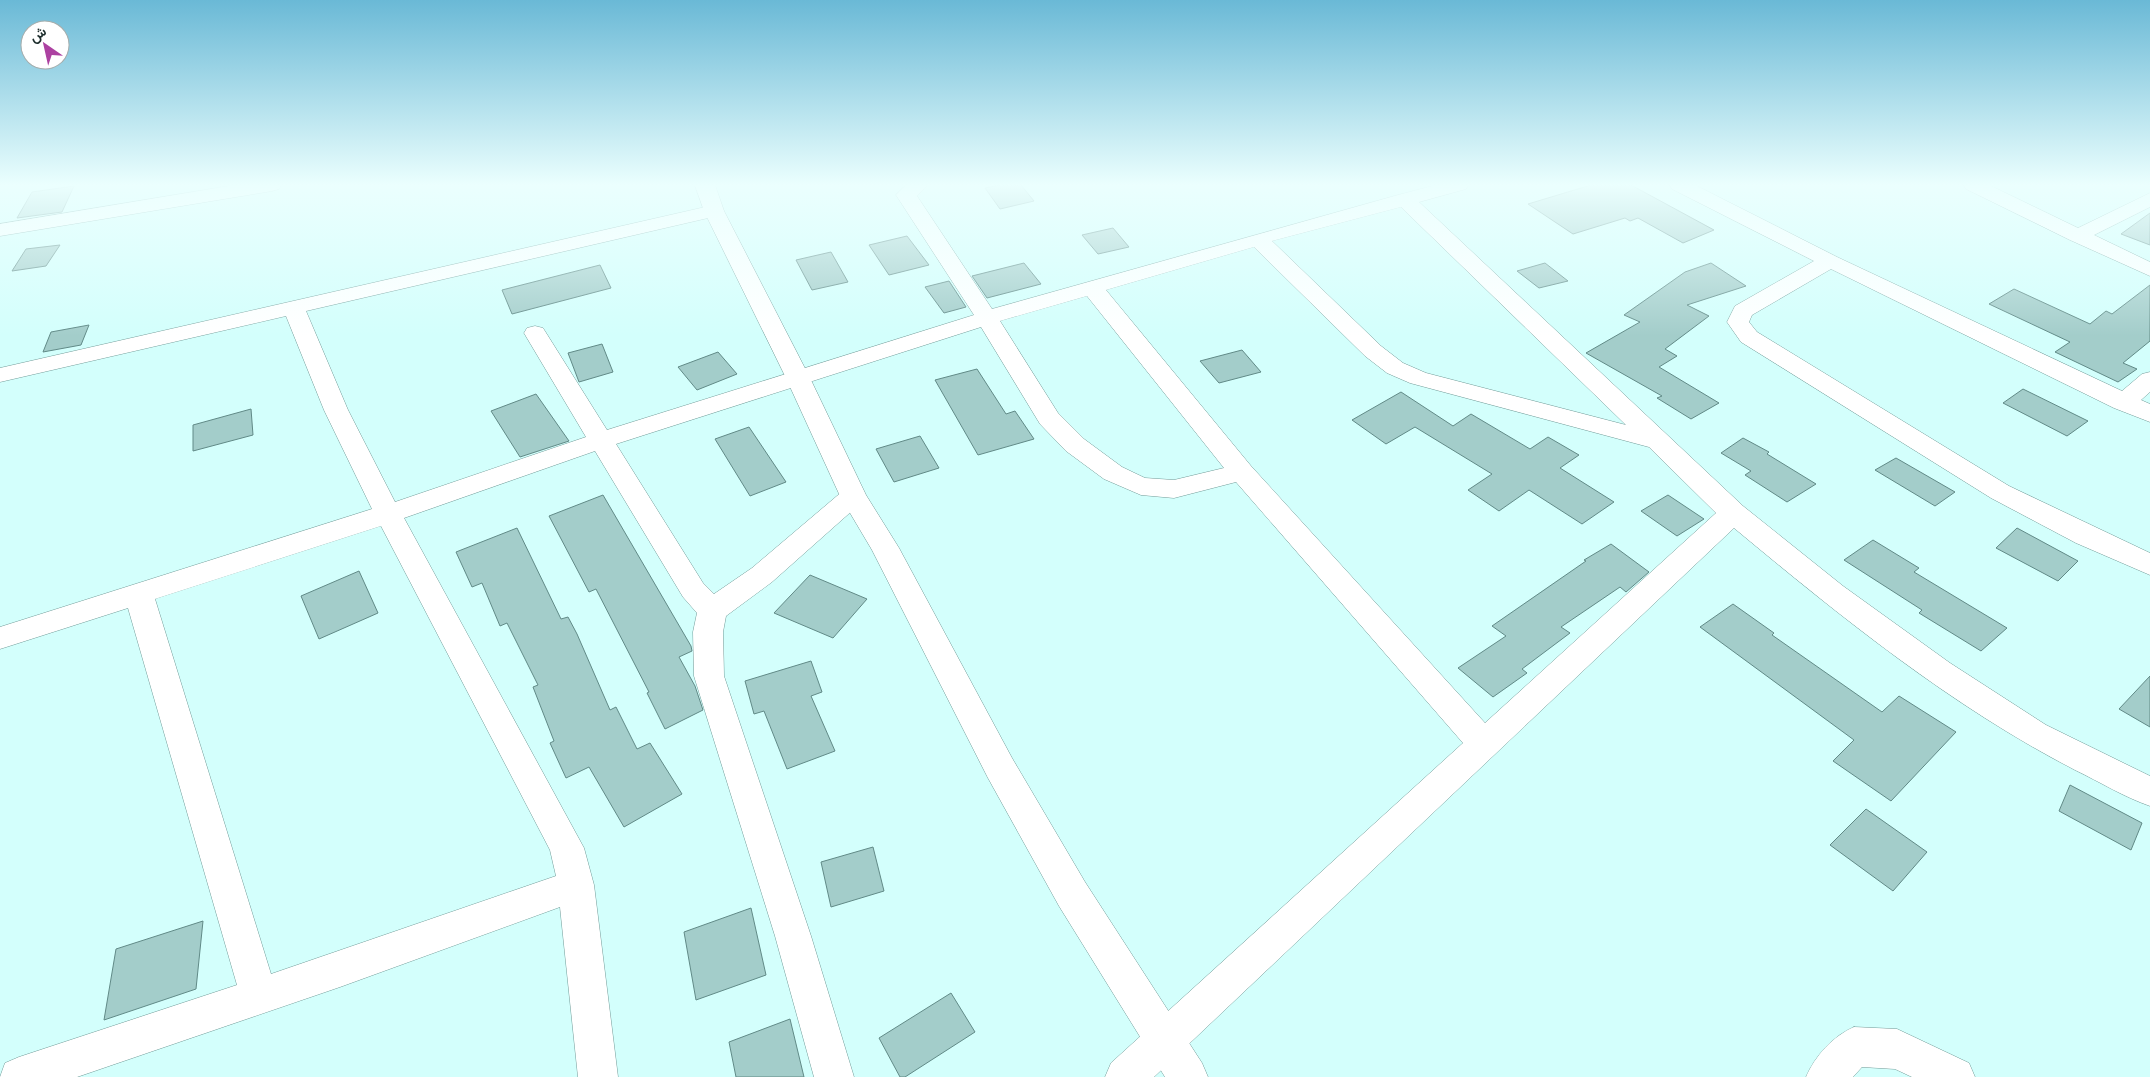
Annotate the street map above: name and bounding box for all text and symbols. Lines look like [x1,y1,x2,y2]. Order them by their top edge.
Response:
north arrow [20,20,70,70]
text: ش [26,23,50,46]

